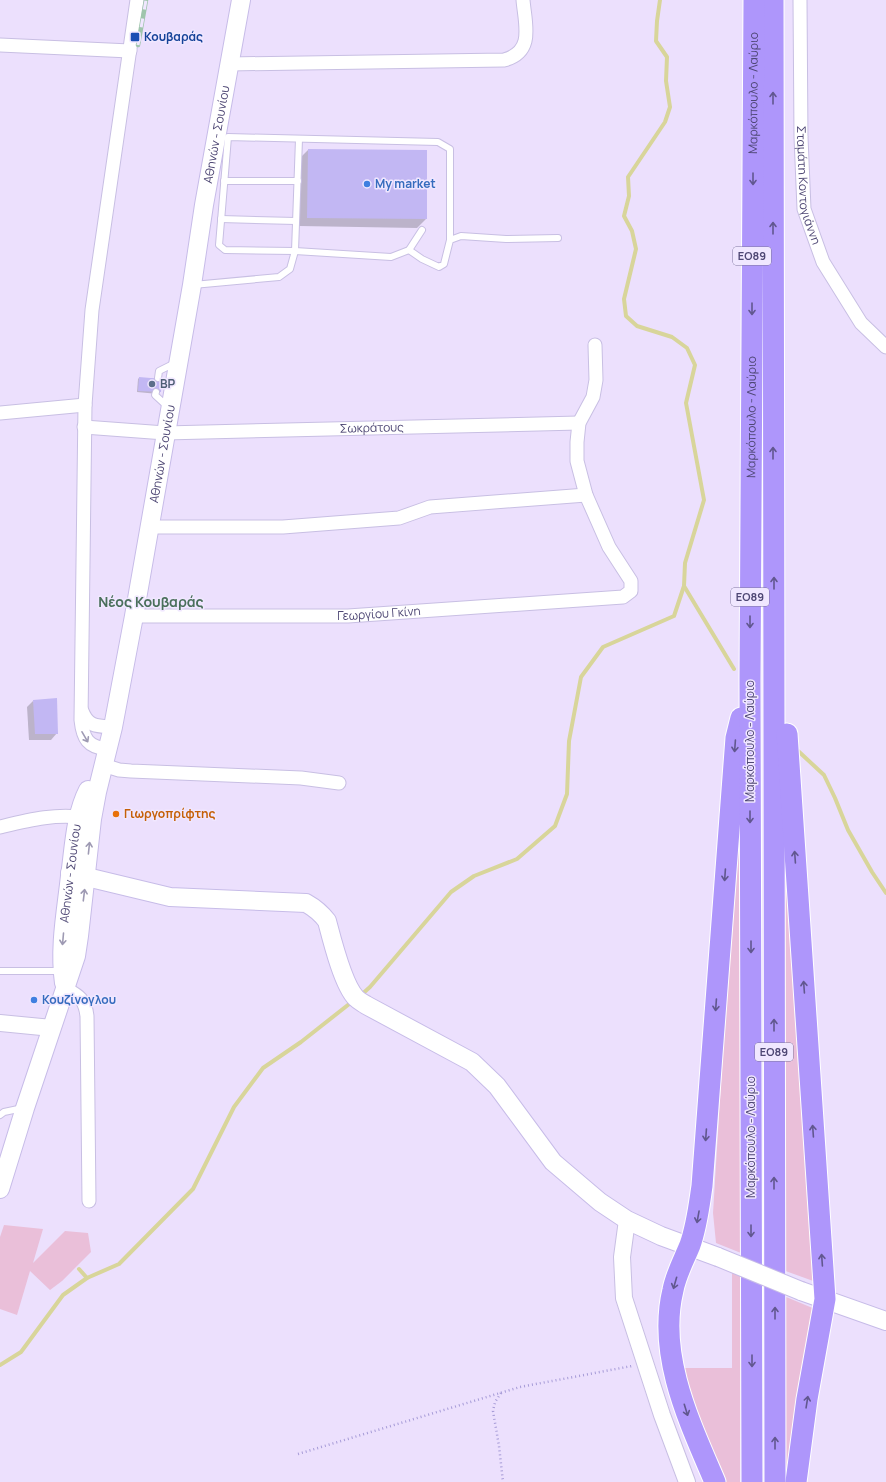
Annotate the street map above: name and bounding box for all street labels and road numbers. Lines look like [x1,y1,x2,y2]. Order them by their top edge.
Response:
street label: Μαρκόπουλο - Λαύριο [744,32,762,154]
street label: Αθηνών - Σουνίου [199,84,233,185]
street label: Σταμάτη Κοντογιάννη [793,126,825,247]
road number: ΕΟ89 [733,247,771,265]
street label: Μαρκόπουλο - Λαύριο [742,356,760,478]
street label: Αθηνών - Σουνίου [145,403,179,504]
street label: Σωκράτους [339,418,404,437]
road number: ΕΟ89 [731,588,769,606]
street label: Γεωργίου Γκίνη [337,602,421,624]
street label: Μαρκόπουλο - Λαύριο [741,680,758,802]
street label: Αθηνών - Σουνίου [55,823,85,924]
road number: ΕΟ89 [755,1043,793,1061]
street label: Μαρκόπουλο - Λαύριο [742,1076,759,1198]

